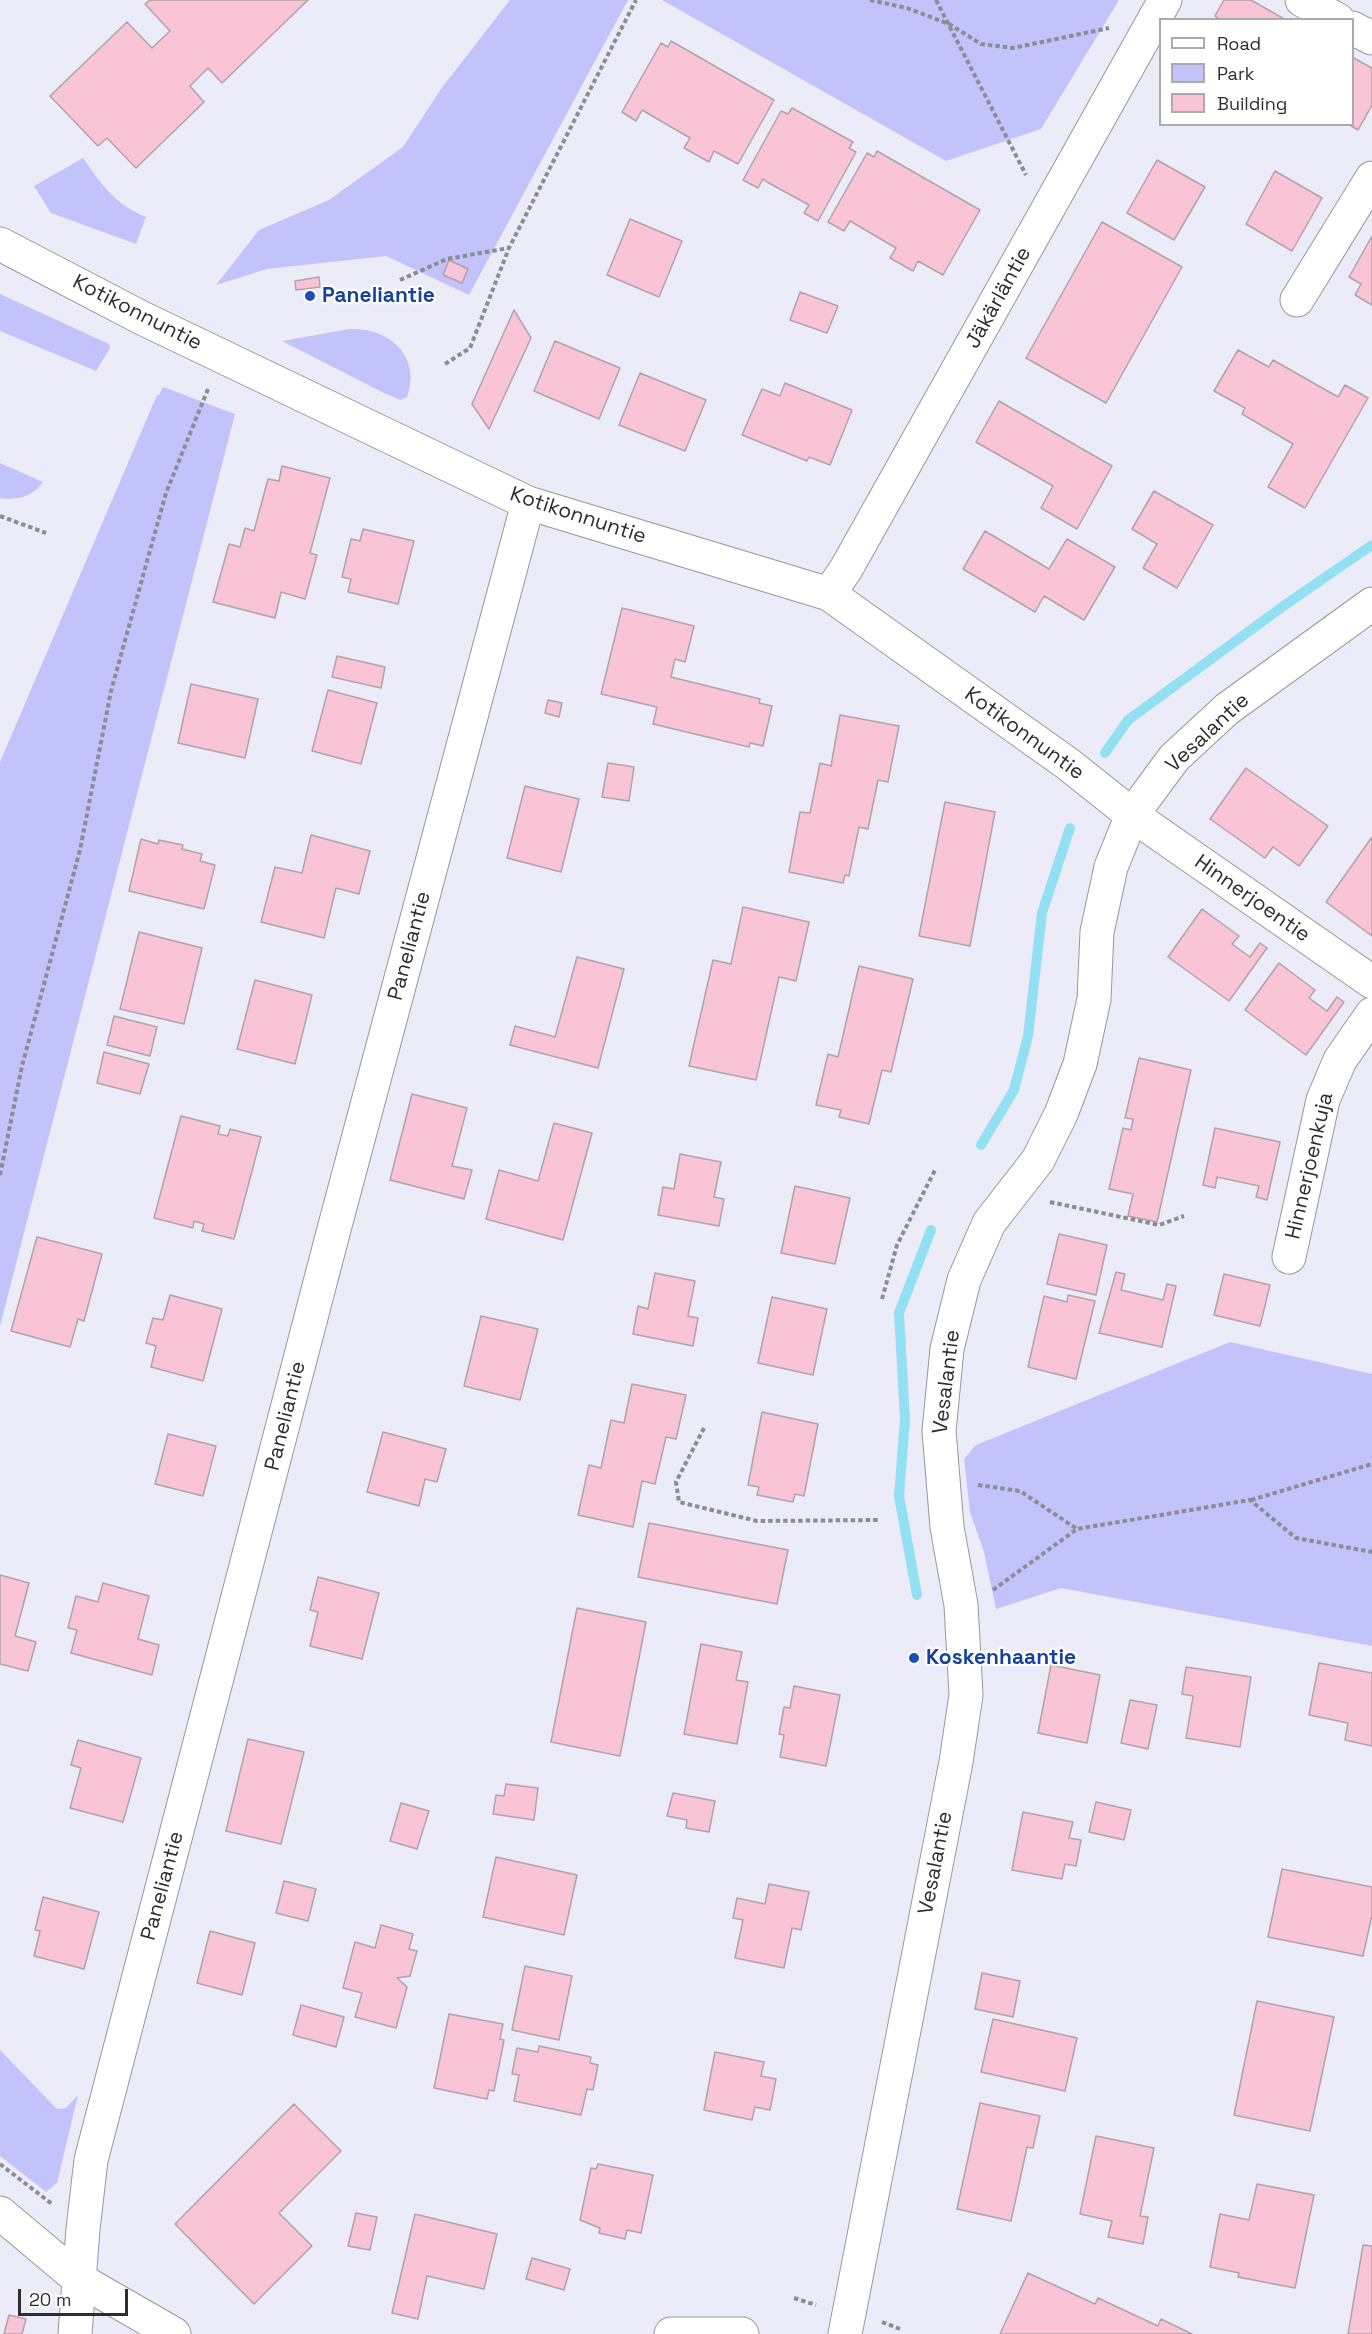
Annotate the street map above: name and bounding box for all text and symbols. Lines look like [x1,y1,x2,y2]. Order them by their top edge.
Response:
legend [1159,18,1354,126]
text: Road [1217,32,1261,55]
text: Park [1217,62,1254,85]
text: Building [1217,92,1287,115]
street label: Jäkärläntie [961,243,1037,353]
street label: Kotikonnuntie [68,270,206,356]
place label: Paneliantie [322,283,435,309]
marker: Paneliantie [303,289,317,303]
street label: Kotikonnuntie [507,482,649,550]
street label: Kotikonnuntie [959,682,1089,786]
street label: Vesalantie [1161,688,1255,778]
street label: Hinnerjoentie [1189,850,1315,948]
street label: Paneliantie [383,889,437,1003]
street label: Hinnerjoenkuja [1281,1090,1339,1242]
street label: Vesalantie [928,1328,966,1436]
street label: Paneliantie [260,1359,312,1473]
place label: Koskenhaantie [926,1645,1076,1671]
marker: Koskenhaantie [907,1651,921,1665]
street label: Vesalantie [914,1809,958,1917]
street label: Paneliantie [136,1829,190,1943]
scale bar [21,2277,130,2315]
text: 20 m [29,2288,72,2311]

